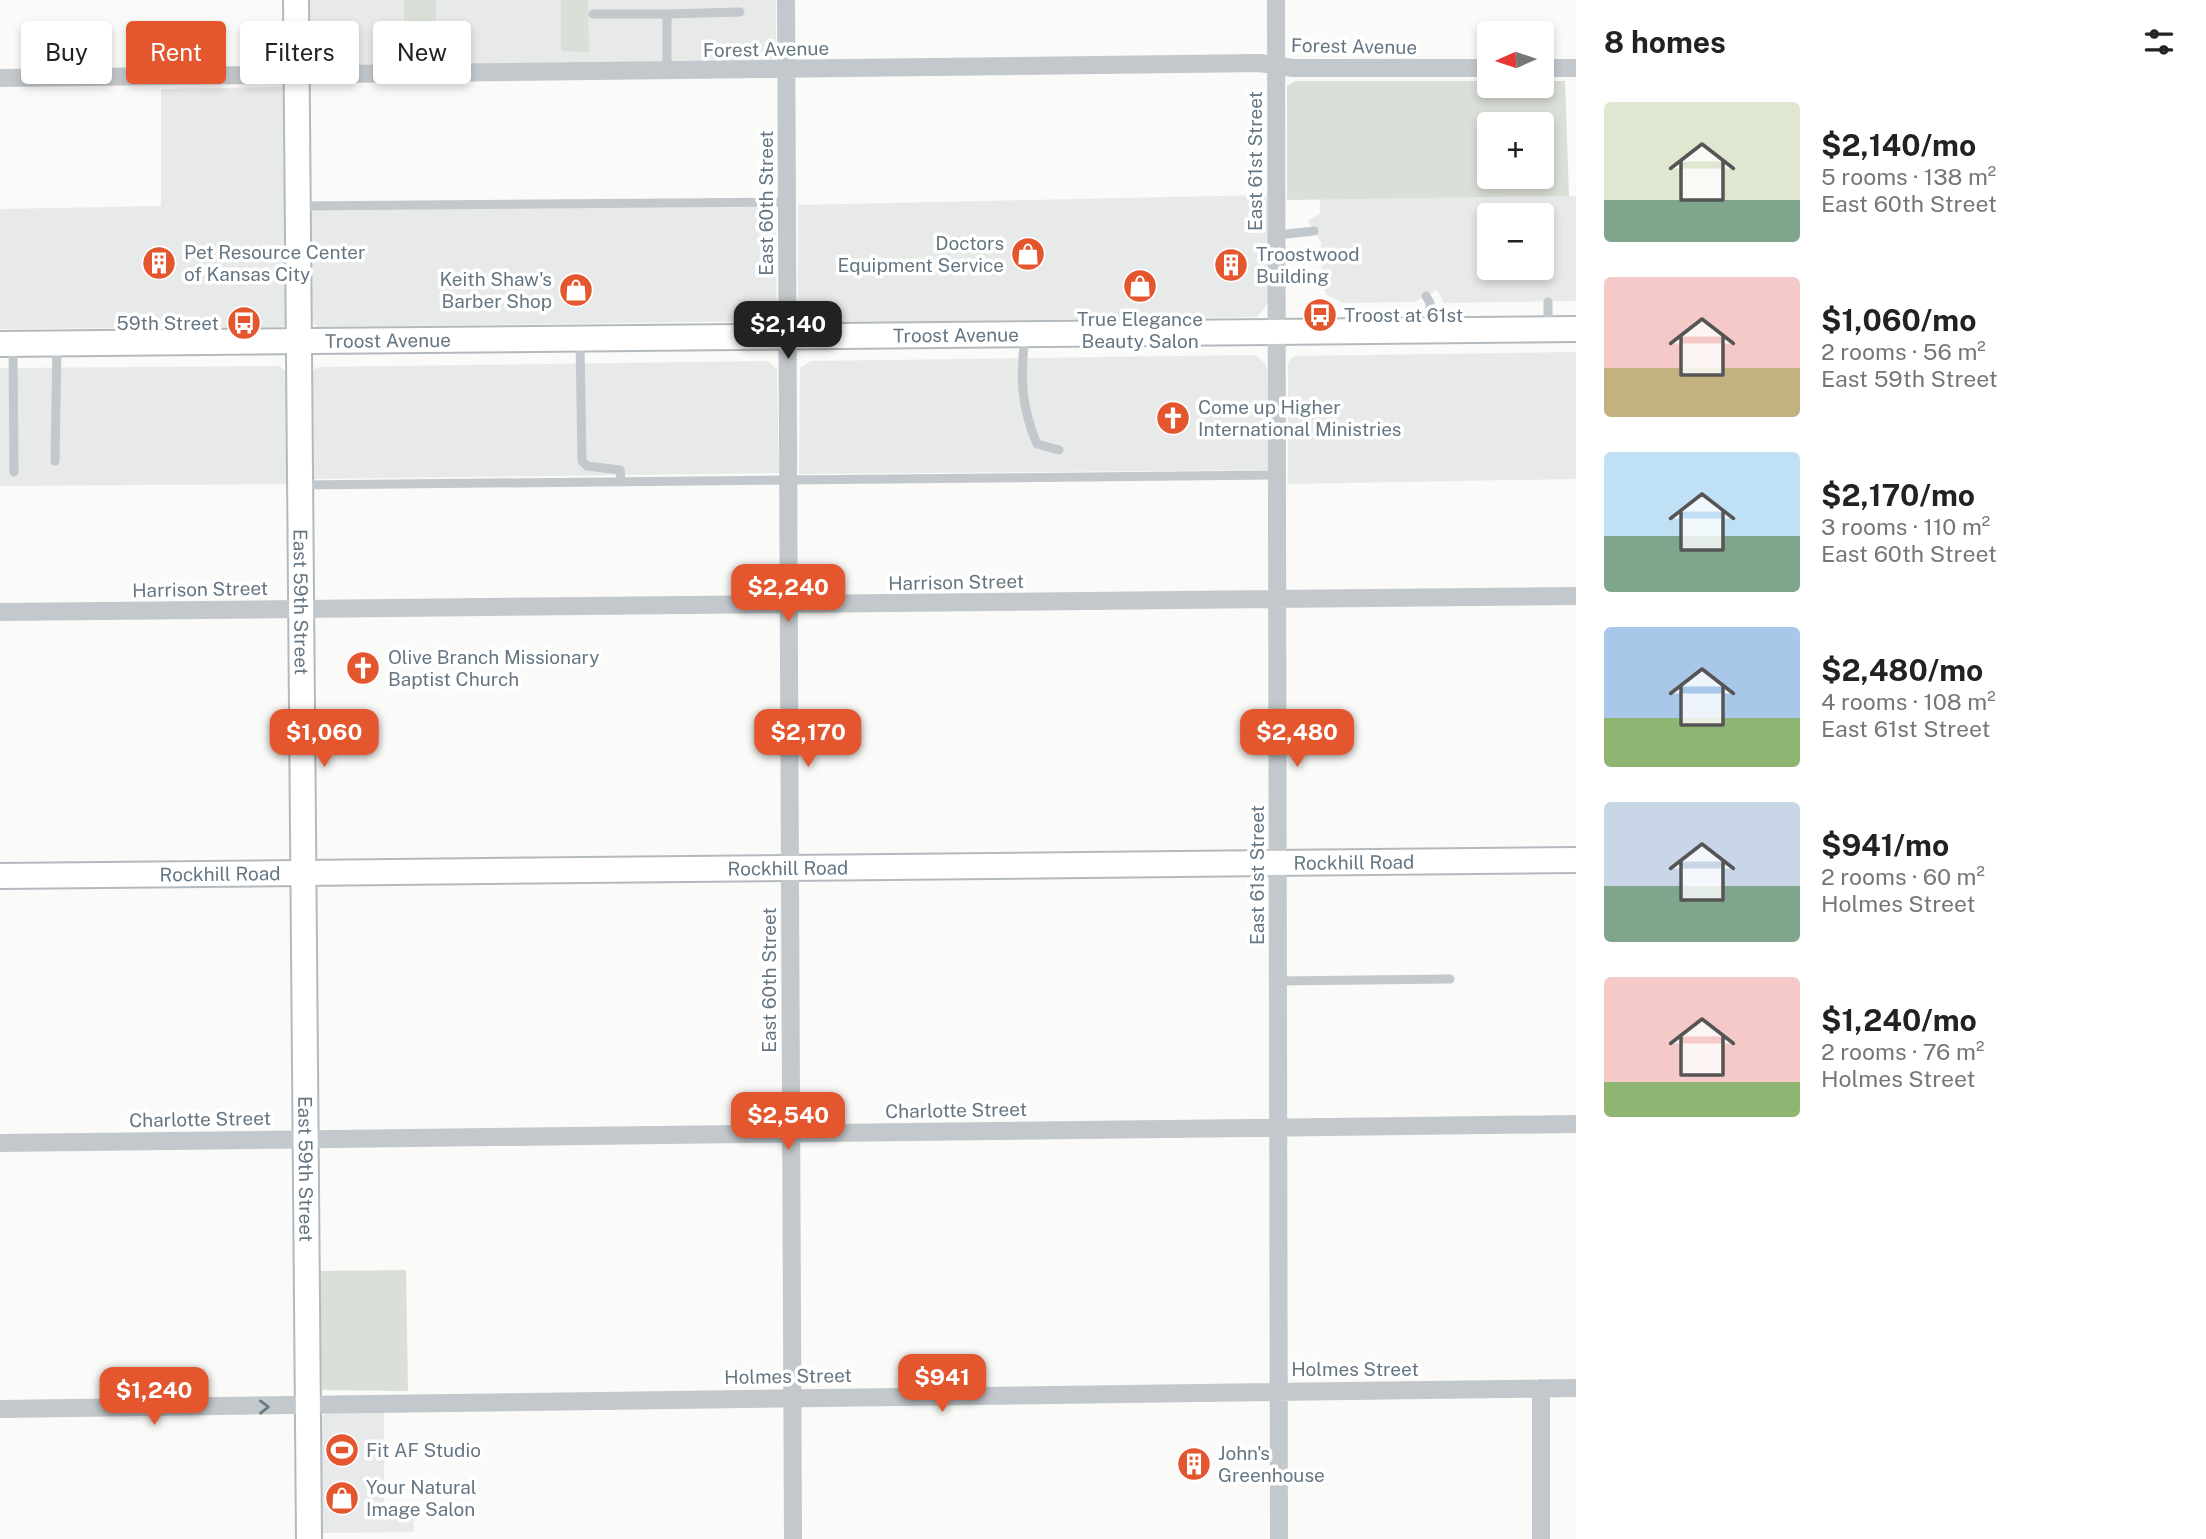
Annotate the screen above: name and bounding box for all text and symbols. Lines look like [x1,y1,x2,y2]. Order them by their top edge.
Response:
chip: Buy [21,21,112,84]
chip: Rent [126,21,226,84]
chip: Filters [240,21,359,84]
chip: New [373,21,471,84]
north arrow [1477,21,1554,98]
map controls [1477,21,1554,280]
icon: filters [2140,23,2178,61]
text: 8 homes [1604,24,1726,60]
street label: Forest Avenue [1291,34,1417,58]
street label: Forest Avenue [703,37,829,61]
street label: East 61st Street [1244,91,1266,231]
button: + [1477,112,1554,189]
text: $2,140/mo [1821,127,1976,163]
street label: East 60th Street [755,130,777,276]
icon: home [1660,130,1744,214]
text: 5 rooms · 138 m² [1821,163,1996,190]
text: East 60th Street [1821,190,1997,217]
button: − [1477,203,1554,280]
place label: Doctors Equipment Service [837,232,1004,276]
shop icon: Doctors Equipment Service [1009,235,1047,273]
place label: Pet Resource Center of Kansas City [184,241,365,285]
place label: Troostwood Building [1256,243,1360,287]
building icon: Pet Resource Center of Kansas City [140,244,178,282]
building icon: Troostwood Building [1212,246,1250,284]
shop icon: True Elegance Beauty Salon [1121,267,1159,305]
place label: Keith Shaw's Barber Shop [439,268,552,312]
shop icon: Keith Shaw's Barber Shop [557,271,595,309]
bus stop icon: Troost at 61st [1301,296,1339,334]
pin: $2,140 [731,302,845,361]
text: $1,060/mo [1821,302,1976,338]
bus stop icon: 59th Street [225,304,263,342]
place label: Troost at 61st [1344,304,1463,326]
icon: home [1660,305,1744,389]
place label: True Elegance Beauty Salon [1077,308,1203,352]
text: $2,140 [750,310,826,337]
place label: 59th Street [117,312,219,334]
street label: Troost Avenue [893,323,1019,347]
street label: Troost Avenue [325,329,451,352]
text: 2 rooms · 56 m² [1821,338,1986,365]
text: East 59th Street [1821,365,1998,392]
place label: Come up Higher International Ministries [1198,396,1402,440]
church icon: Come up Higher International Ministries [1154,399,1192,437]
text: $2,170/mo [1821,477,1975,513]
icon: home [1660,480,1744,564]
text: 3 rooms · 110 m² [1821,513,1990,540]
street label: East 59th Street [289,529,313,675]
text: East 60th Street [1821,540,1997,567]
pin: $2,240 [731,564,845,624]
street label: Harrison Street [888,570,1024,594]
text: $2,240 [747,573,829,600]
street label: Harrison Street [132,577,268,601]
place label: Olive Branch Missionary Baptist Church [388,646,599,690]
church icon: Olive Branch Missionary Baptist Church [344,649,382,687]
text: $2,480/mo [1821,652,1983,688]
icon: home [1660,655,1744,739]
text: 4 rooms · 108 m² [1821,688,1996,715]
pin: $1,060 [267,710,381,769]
pin: $2,170 [751,710,865,769]
pin: $2,480 [1240,710,1354,769]
text: East 61st Street [1821,715,1990,742]
text: $1,060 [286,718,362,745]
text: $2,170 [770,718,846,745]
text: $2,480 [1256,718,1338,745]
street label: East 61st Street [1246,805,1268,945]
text: $941/mo [1821,827,1949,863]
icon: home [1660,830,1744,914]
street label: Rockhill Road [1293,851,1414,874]
street label: Rockhill Road [727,856,849,880]
street label: Rockhill Road [159,862,281,885]
text: 2 rooms · 60 m² [1821,863,1985,890]
text: Holmes Street [1821,890,1976,917]
street label: East 60th Street [758,907,780,1053]
text: $1,240/mo [1821,1002,1977,1038]
icon: home [1660,1005,1744,1089]
text: 2 rooms · 76 m² [1821,1038,1984,1065]
text: Holmes Street [1821,1065,1976,1092]
pin: $2,540 [731,1092,845,1152]
street label: East 59th Street [294,1096,317,1242]
street label: Charlotte Street [885,1098,1027,1122]
text: $2,540 [747,1101,829,1128]
street label: Charlotte Street [129,1107,271,1131]
pin: $941 [901,1354,983,1414]
street label: Holmes Street [1291,1358,1419,1380]
text: $941 [914,1363,970,1390]
street label: Holmes Street [724,1364,852,1388]
pin: $1,240 [97,1368,211,1427]
text: $1,240 [116,1376,192,1403]
one-way arrow [259,1399,270,1415]
sports icon: Fit AF Studio [323,1431,361,1469]
place label: Fit AF Studio [366,1439,481,1461]
place label: John's Greenhouse [1218,1442,1325,1486]
building icon: John's Greenhouse [1175,1445,1213,1483]
place label: Your Natural Image Salon [366,1476,476,1520]
shop icon: Your Natural Image Salon [323,1479,361,1517]

